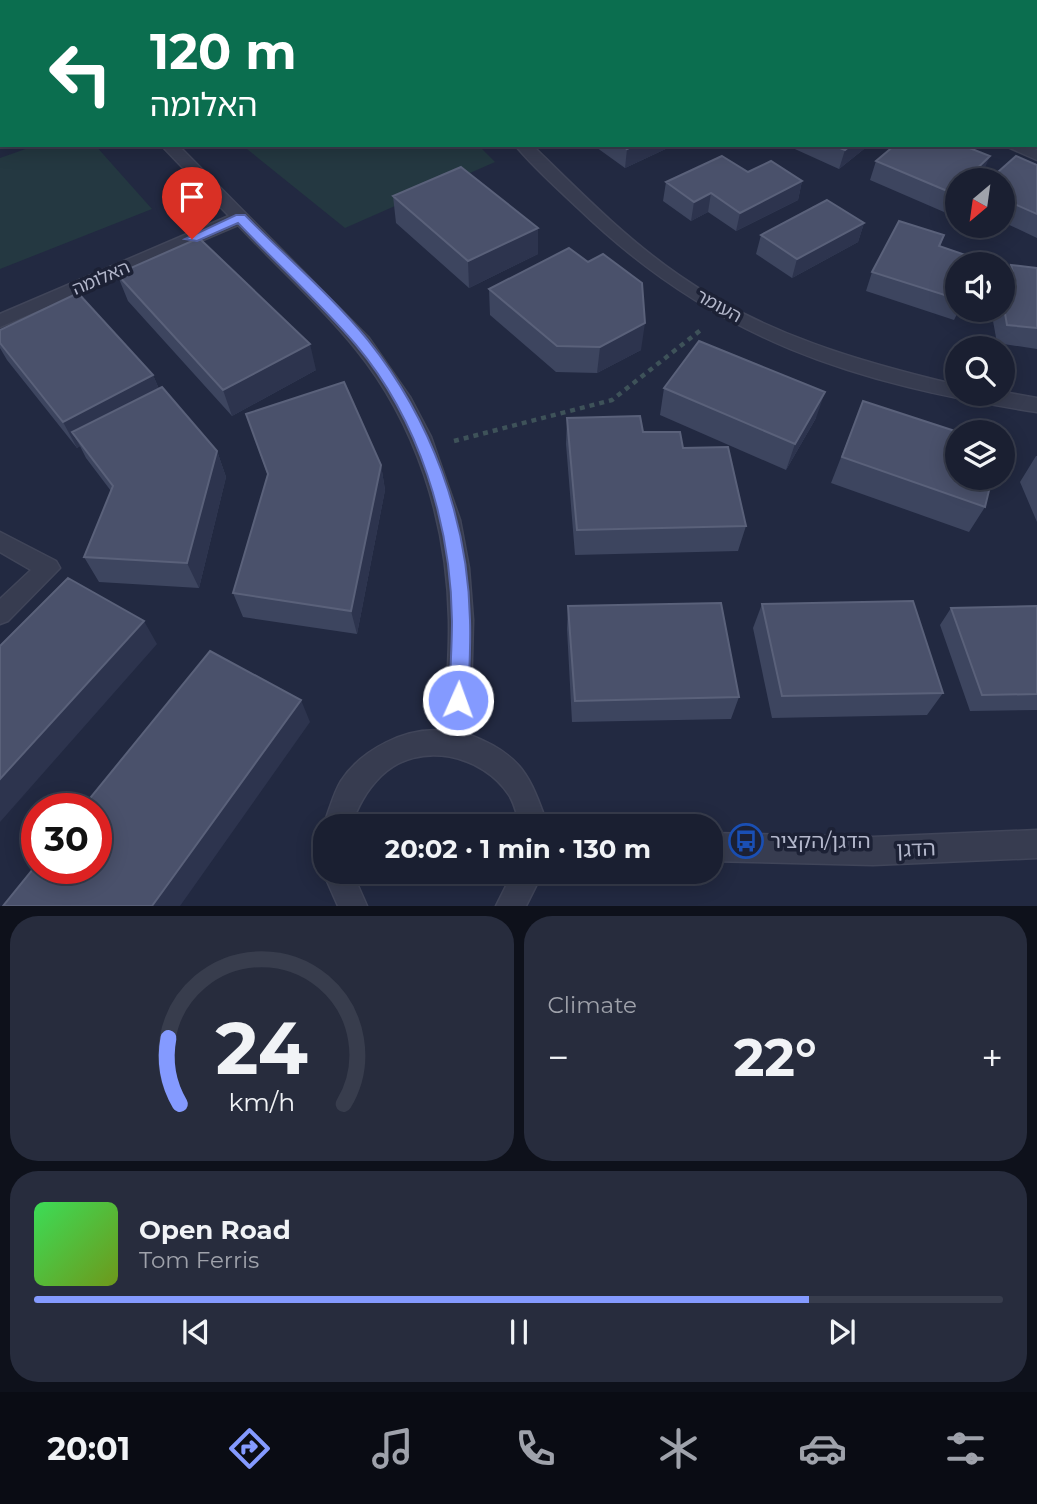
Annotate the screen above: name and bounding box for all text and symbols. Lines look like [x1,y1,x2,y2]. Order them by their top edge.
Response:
text: 120 m [150,22,297,81]
icon: left [35,28,126,119]
text: האלומה [150,85,258,124]
pin [162,167,222,239]
north arrow [945,168,1015,238]
map controls [945,168,1015,490]
icon: arrive [173,178,211,216]
button: sound [945,252,1015,322]
street label: האלומה [69,256,133,300]
street label: העומר [692,285,746,327]
button: search [945,336,1015,406]
button: layers [945,420,1015,490]
position arrow [421,663,495,737]
speed limit sign: 30 [21,793,112,884]
bus stop icon: הדגן/הקציר [727,822,765,860]
place label: הדגן/הקציר [770,828,871,853]
text: 20:02 · 1 min · 130 m [385,833,651,865]
street label: הדגן [896,835,936,862]
text: Climate [548,991,637,1019]
text: 24 [216,1005,308,1093]
text: 22° [734,1026,817,1089]
text: − [548,1034,569,1081]
text: + [981,1034,1003,1081]
text: km/h [228,1087,295,1117]
text: Open Road [139,1214,291,1246]
text: Tom Ferris [139,1246,259,1274]
icon: previous [177,1313,215,1351]
icon: pause [500,1313,538,1351]
icon: next [823,1313,861,1351]
icon: directions [225,1424,274,1473]
icon: music [368,1424,417,1473]
icon: phone [511,1424,560,1473]
icon: climate [654,1424,703,1473]
icon: car [798,1424,847,1473]
icon: filters [941,1424,990,1473]
text: 20:01 [47,1429,130,1468]

